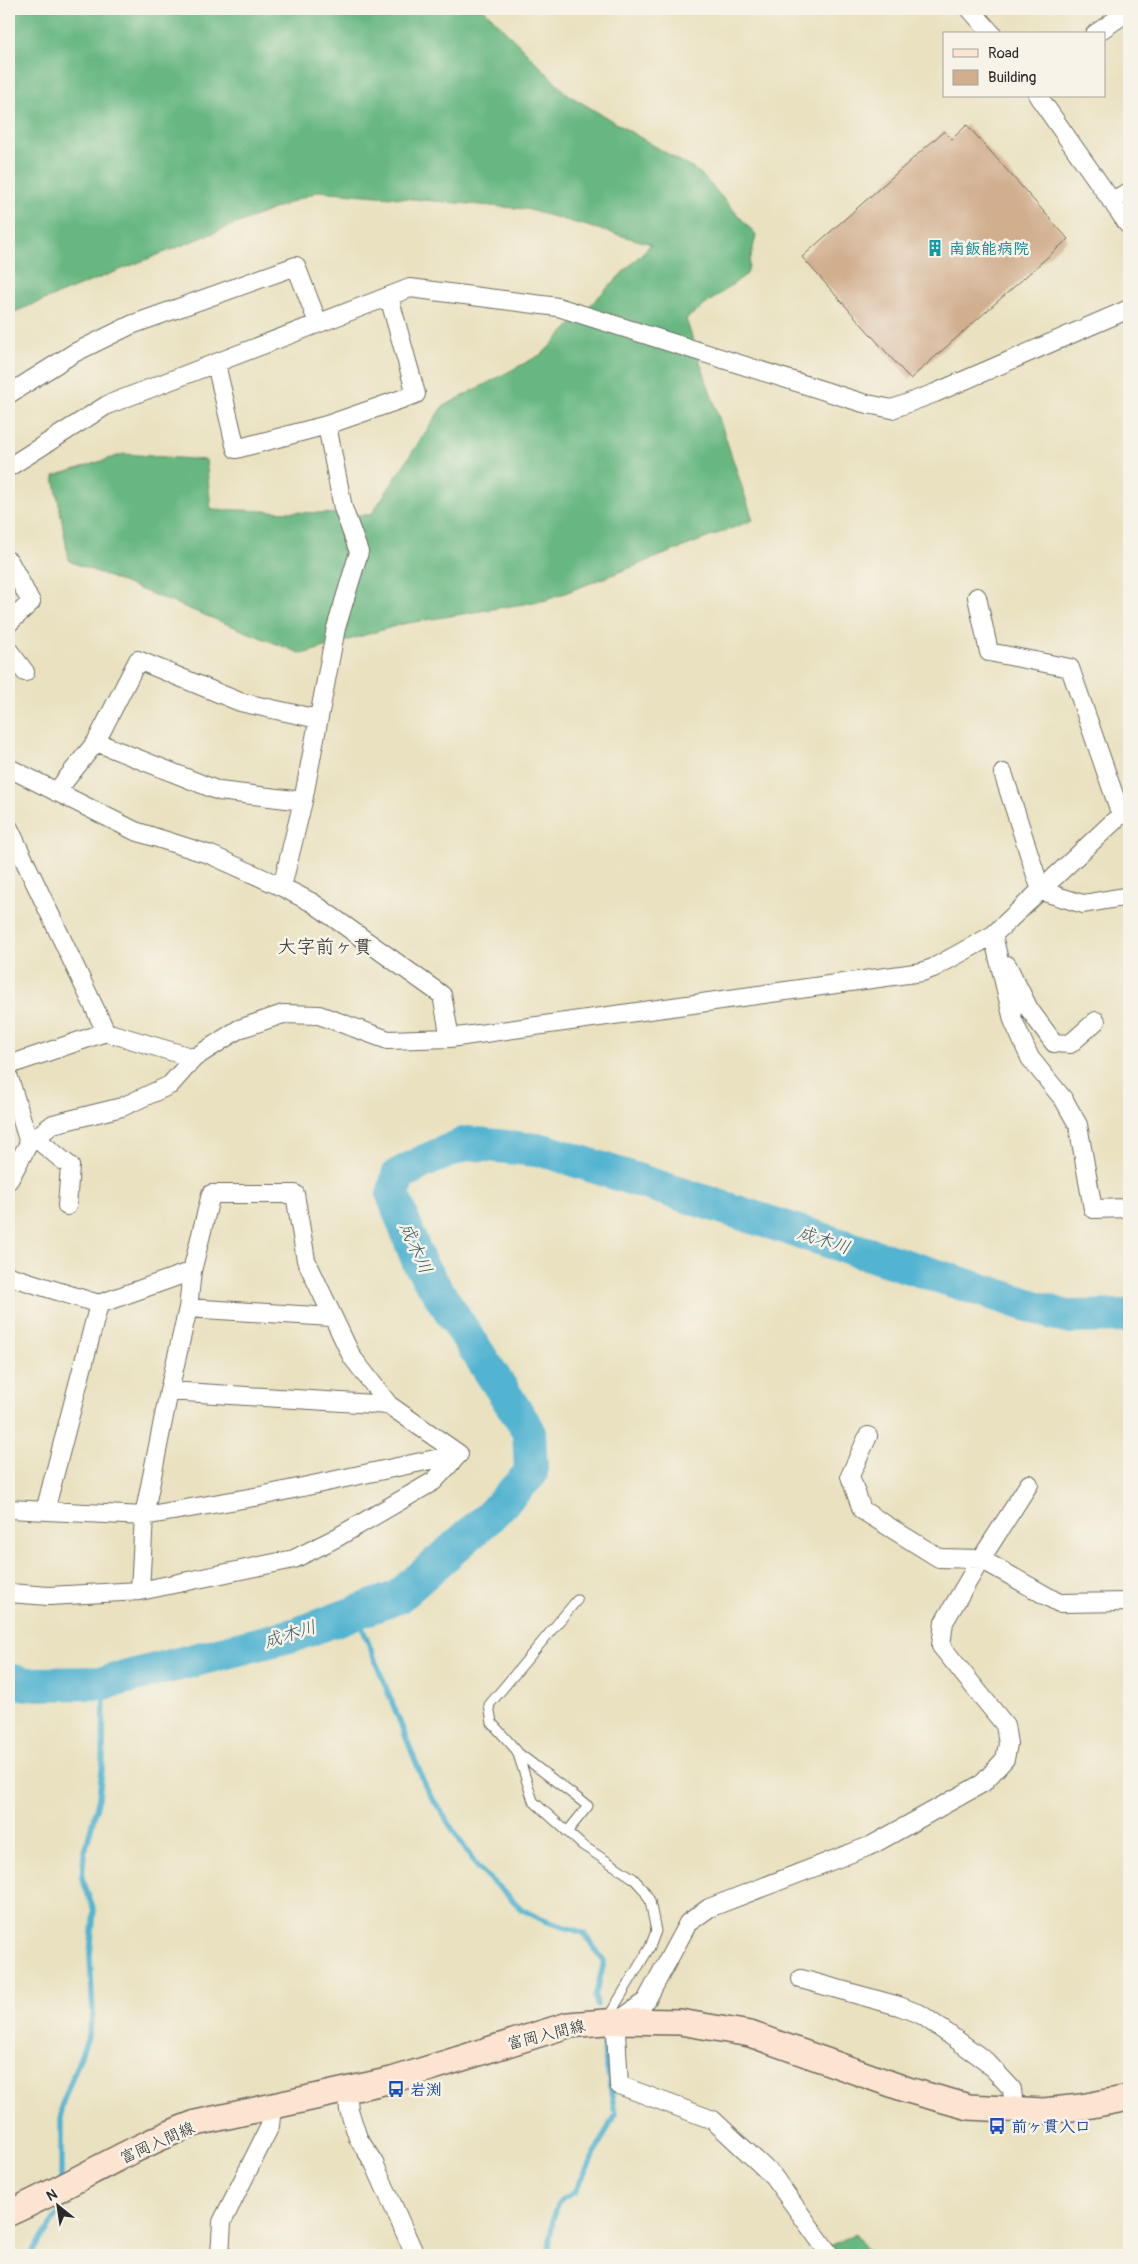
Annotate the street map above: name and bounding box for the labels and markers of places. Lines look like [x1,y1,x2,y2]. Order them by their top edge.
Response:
building icon: 南飯能病院 [925,238,945,258]
place label: 南飯能病院 [949,239,1029,259]
bus stop icon: 岩渕 [386,2079,406,2099]
place label: 岩渕 [410,2080,442,2100]
bus stop icon: 前ヶ貫入口 [987,2116,1007,2136]
place label: 前ヶ貫入口 [1011,2117,1091,2137]

